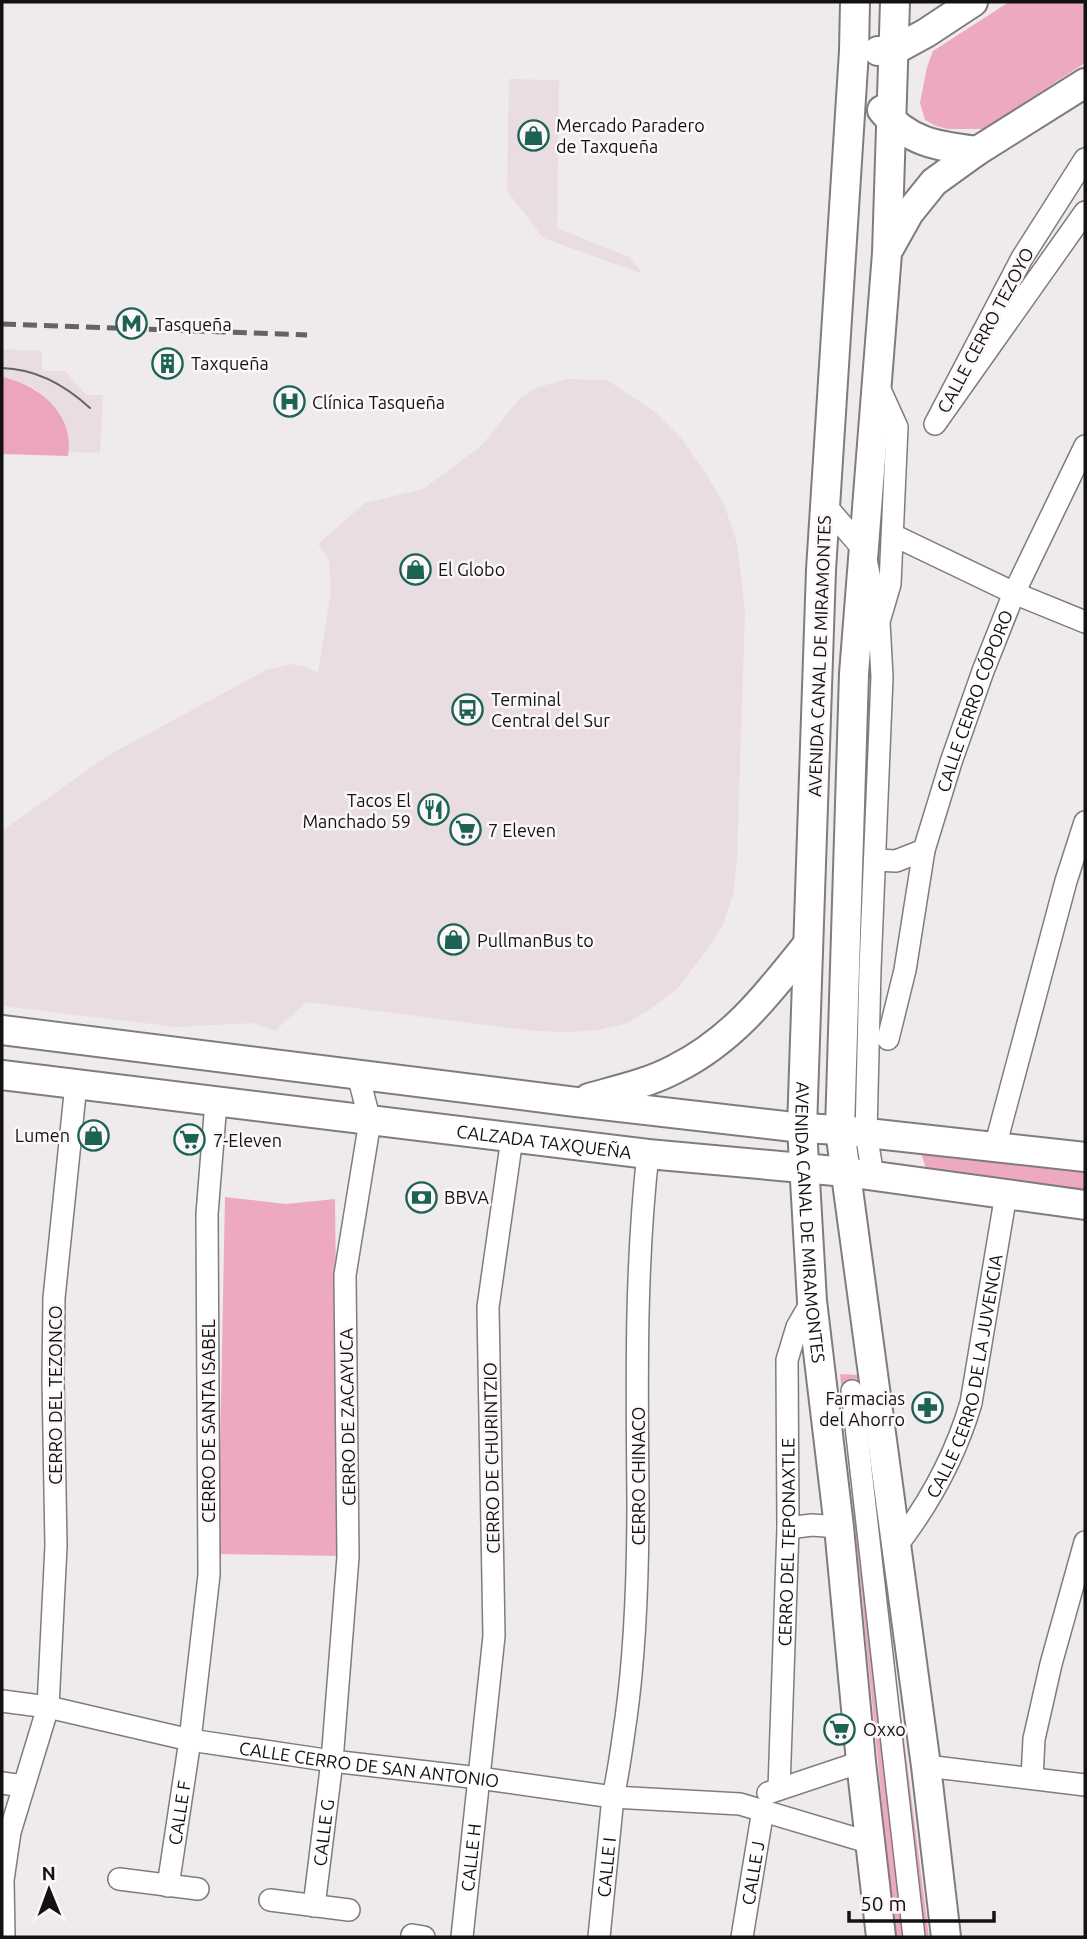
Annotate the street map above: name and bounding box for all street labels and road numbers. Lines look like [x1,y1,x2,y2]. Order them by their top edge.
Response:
street label: CALLE CERRO TEZOYO [933,244,1037,416]
street label: AVENIDA CANAL DE MIRAMONTES [804,515,834,797]
street label: CALLE CERRO CÓPORO [932,607,1016,794]
street label: AVENIDA CANAL DE MIRAMONTES [792,1081,829,1364]
street label: CALZADA TAXQUEÑA [455,1121,633,1162]
street label: CALLE CERRO DE LA JUVENCIA [922,1252,1006,1501]
street label: CERRO DEL TEZONCO [45,1305,65,1485]
street label: CERRO DE SANTA ISABEL [198,1319,218,1523]
street label: CERRO DE ZACAYUCA [335,1327,359,1506]
street label: CERRO DE CHURINTZIO [479,1362,503,1554]
street label: CERRO CHINACO [628,1406,648,1546]
street label: CERRO DEL TEPONAXTLE [774,1438,798,1647]
street label: CALLE CERRO DE SAN ANTONIO [238,1737,501,1791]
street label: CALLE F [164,1779,194,1847]
street label: CALLE G [309,1798,337,1867]
street label: CALLE H [457,1822,484,1892]
street label: CALLE I [593,1836,619,1898]
street label: CALLE J [737,1839,768,1906]

